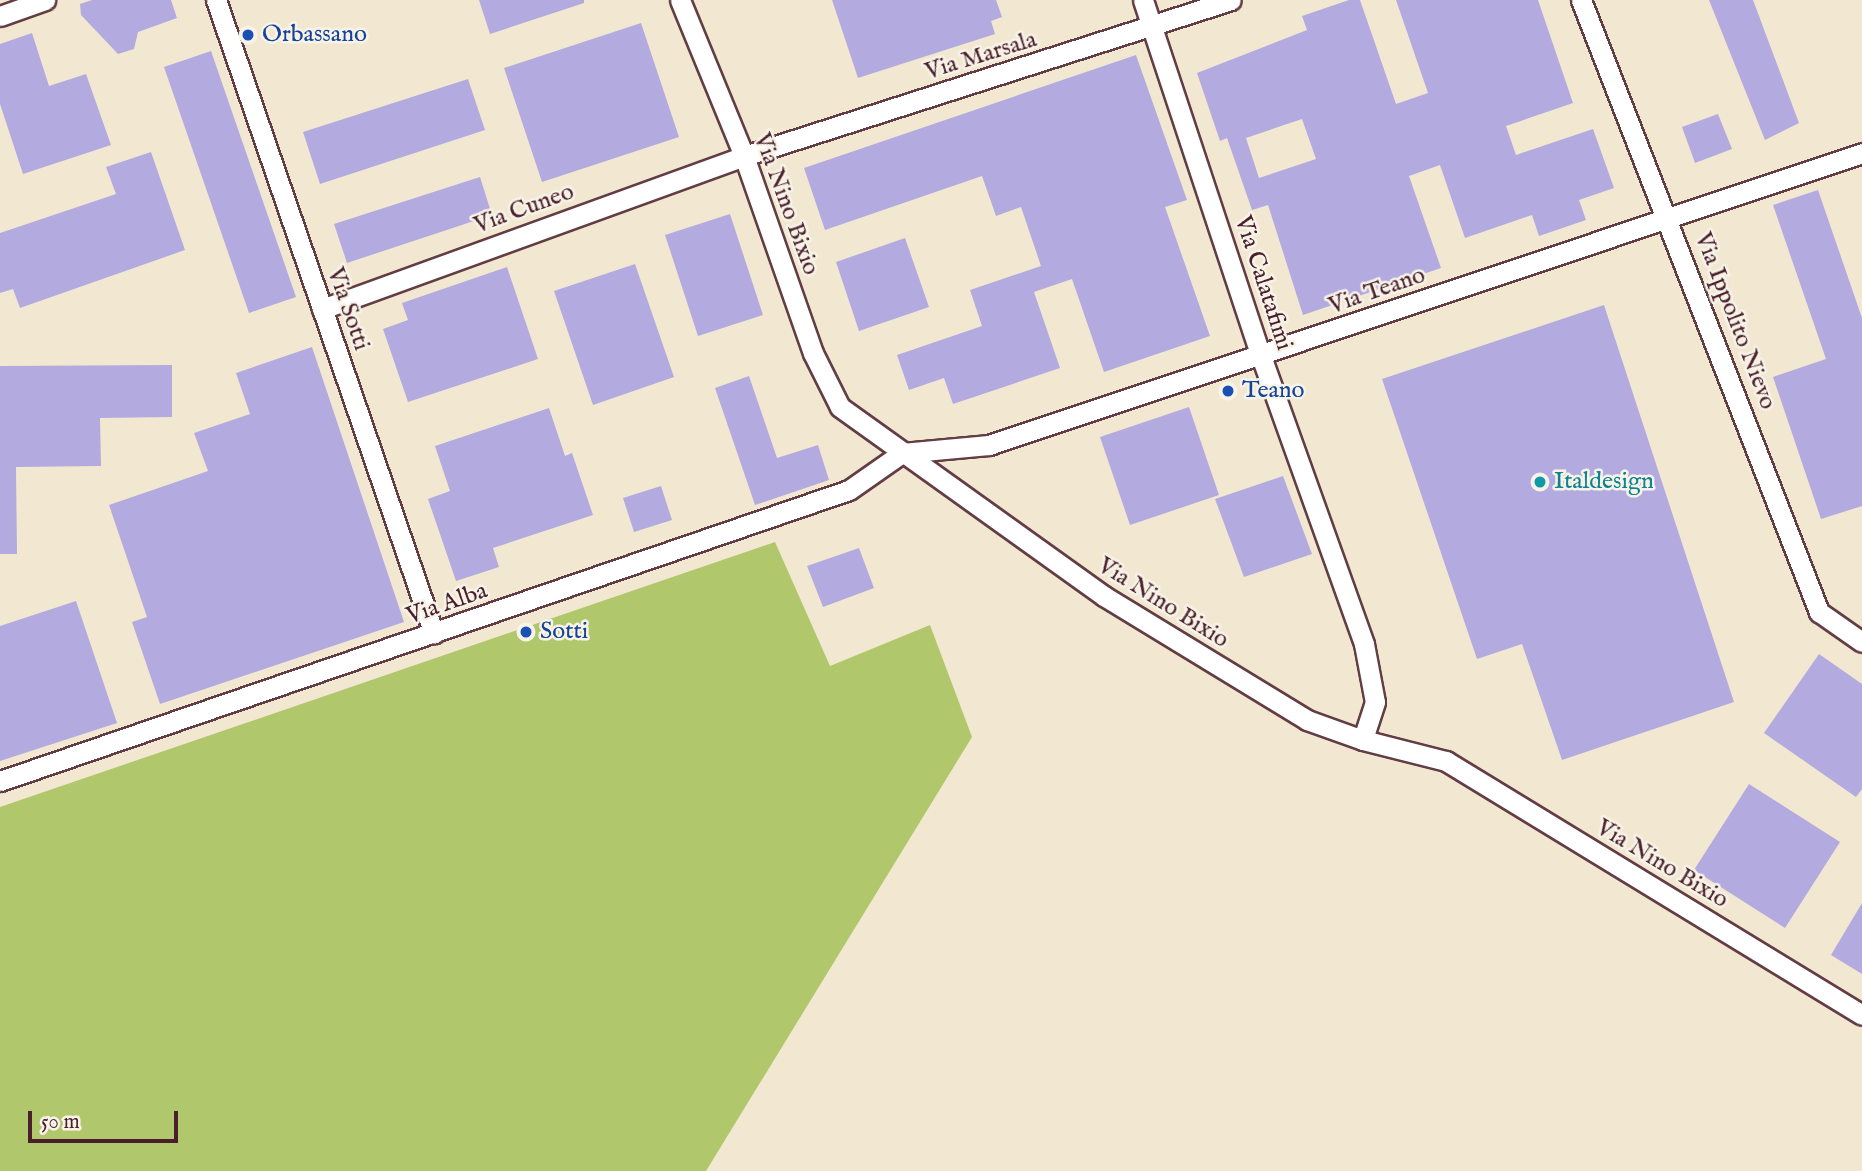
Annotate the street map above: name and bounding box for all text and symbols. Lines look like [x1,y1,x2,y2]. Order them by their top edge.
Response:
place label: Orbassano [262,21,367,49]
street label: Via Marsala [922,25,1040,87]
marker: Orbassano [240,27,256,43]
street label: Via Nino Bixio [747,129,825,279]
street label: Via Cuneo [470,178,578,240]
street label: Via Calatafimi [1228,212,1298,354]
street label: Via Ippolito Nievo [1688,228,1782,414]
street label: Via Teano [1325,261,1429,321]
street label: Via Sotti [320,264,376,354]
place label: Teano [1242,377,1305,405]
marker: Teano [1220,383,1236,399]
place label: Italdesign [1554,468,1654,496]
marker: Italdesign [1532,474,1548,490]
street label: Via Nino Bixio [1092,551,1234,655]
street label: Via Alba [403,577,491,631]
place label: Sotti [540,618,588,646]
marker: Sotti [518,624,534,640]
street label: Via Nino Bixio [1591,813,1733,915]
scale bar [32,1098,182,1142]
text: 50 m [41,1109,80,1136]

